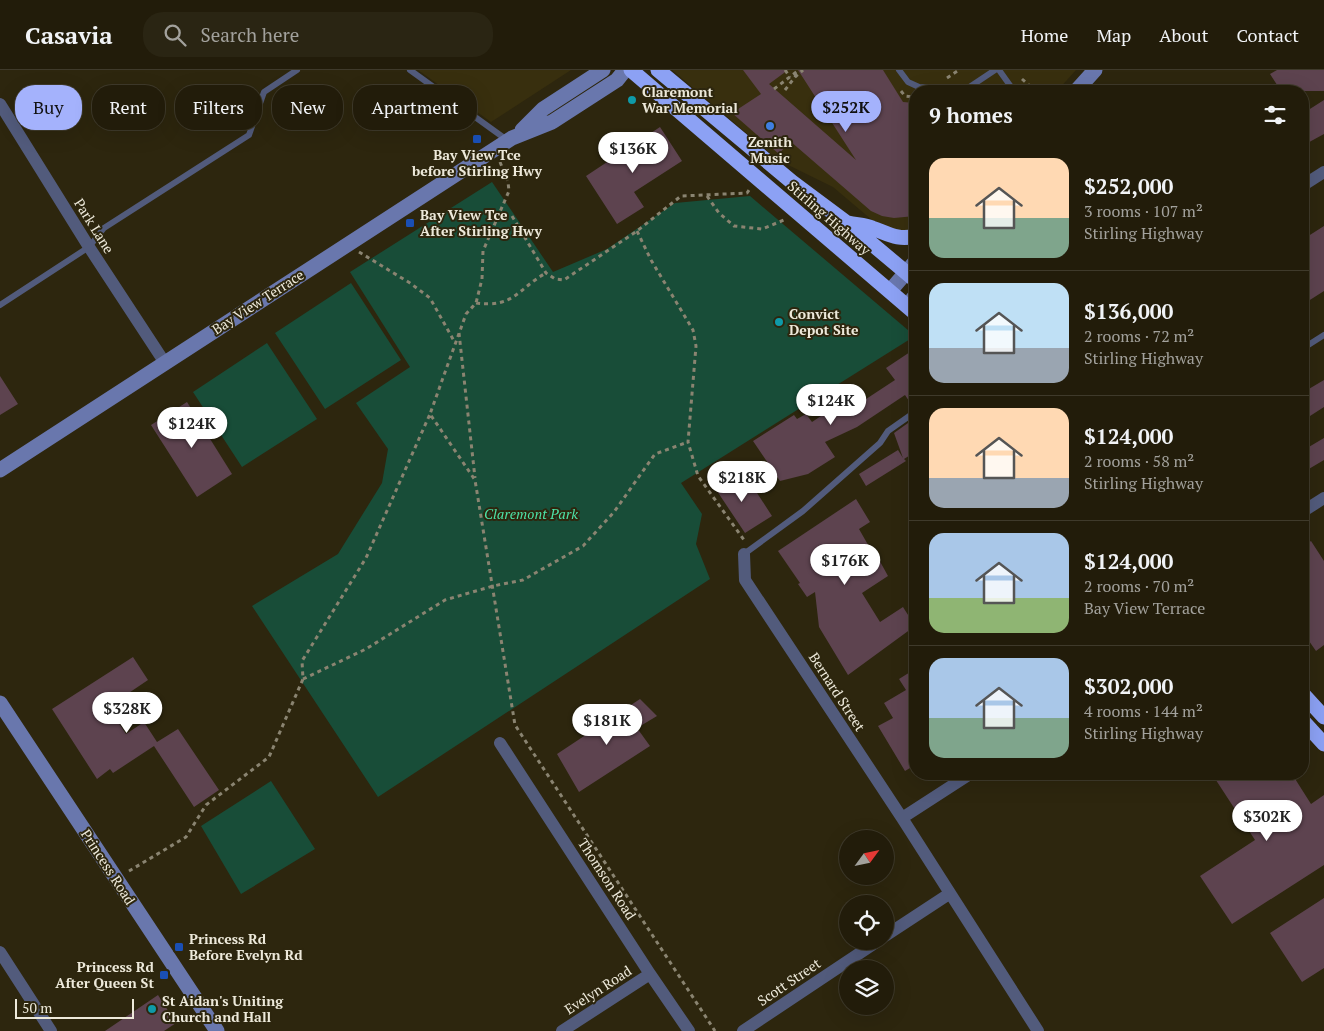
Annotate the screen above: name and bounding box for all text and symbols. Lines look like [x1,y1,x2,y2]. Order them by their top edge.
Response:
search box [143,12,493,57]
text: Casavia [25,19,113,51]
icon: search [161,21,189,49]
text: Search here [201,22,299,47]
text: Home [1021,23,1068,47]
text: Map [1096,23,1131,47]
text: About [1159,23,1208,47]
text: Contact [1236,23,1299,47]
place label: Claremont War Memorial [642,82,738,117]
chip: Buy [15,85,82,130]
chip: Rent [92,85,165,130]
chip: Filters [175,85,262,130]
chip: New [272,85,343,130]
chip: Apartment [353,85,477,130]
pin: $252K [811,90,881,133]
marker: Claremont War Memorial [626,94,638,106]
text: $252K [822,96,870,118]
text: 9 homes [929,101,1013,129]
icon: filters [1261,101,1289,129]
marker: Zenith Music [764,120,776,132]
pin: $136K [598,132,668,174]
place label: Zenith Music [748,132,792,167]
marker: Bay View Tce before Stirling Hwy [471,133,483,145]
text: $136K [609,137,657,159]
place label: Bay View Tce before Stirling Hwy [411,145,543,180]
text: $252,000 [1084,172,1173,200]
street label: Stirling Highway [784,176,876,260]
icon: home [969,178,1029,238]
street label: Park Lane [70,195,119,257]
text: 3 rooms · 107 m² [1084,200,1203,222]
place label: Bay View Tce After Stirling Hwy [420,205,542,240]
marker: Bay View Tce After Stirling Hwy [404,217,416,229]
text: Stirling Highway [1084,222,1203,244]
street label: Bay View Terrace [208,265,307,338]
text: $136,000 [1084,297,1173,325]
icon: home [969,303,1029,363]
place label: Convict Depot Site [789,304,859,339]
marker: Convict Depot Site [773,316,785,328]
text: 2 rooms · 72 m² [1084,325,1194,347]
text: Stirling Highway [1084,347,1203,369]
pin: $124K [796,384,866,426]
text: $124K [807,389,855,411]
pin: $124K [157,406,227,449]
text: $124K [168,412,216,434]
text: $124,000 [1084,422,1173,450]
icon: home [969,428,1029,488]
text: 2 rooms · 58 m² [1084,450,1194,472]
pin: $218K [707,460,777,503]
text: $218K [718,466,766,488]
text: Stirling Highway [1084,472,1203,494]
park label: Claremont Park [484,504,578,523]
pin: $176K [810,544,880,586]
text: $124,000 [1084,547,1173,575]
text: $176K [821,549,869,571]
icon: home [969,553,1029,613]
text: 2 rooms · 70 m² [1084,575,1194,597]
text: Bay View Terrace [1084,597,1205,619]
street label: Bernard Street [805,649,870,735]
text: $302,000 [1084,672,1173,700]
icon: home [969,678,1029,738]
pin: $328K [92,692,162,734]
text: $328K [103,697,151,719]
text: 4 rooms · 144 m² [1084,700,1203,722]
pin: $181K [572,704,642,746]
text: $181K [583,709,631,731]
text: Stirling Highway [1084,722,1203,744]
pin: $302K [1232,800,1302,842]
text: $302K [1243,805,1291,827]
street label: Princess Road [77,825,140,908]
north arrow [839,830,894,885]
map controls [839,830,894,1015]
street label: Thomson Road [574,834,641,923]
button: locate [839,895,894,950]
place label: Princess Rd Before Evelyn Rd [189,929,303,964]
marker: Princess Rd Before Evelyn Rd [173,941,185,953]
street label: Scott Street [753,953,825,1010]
place label: Princess Rd After Queen St [55,957,155,992]
button: layers [839,960,894,1015]
street label: Evelyn Road [561,961,635,1018]
marker: Princess Rd After Queen St [158,969,170,981]
place label: St Aidan's Uniting Church and Hall [162,991,284,1026]
scale bar [15,996,134,1019]
text: 50 m [22,998,52,1017]
marker: St Aidan's Uniting Church and Hall [146,1003,158,1015]

